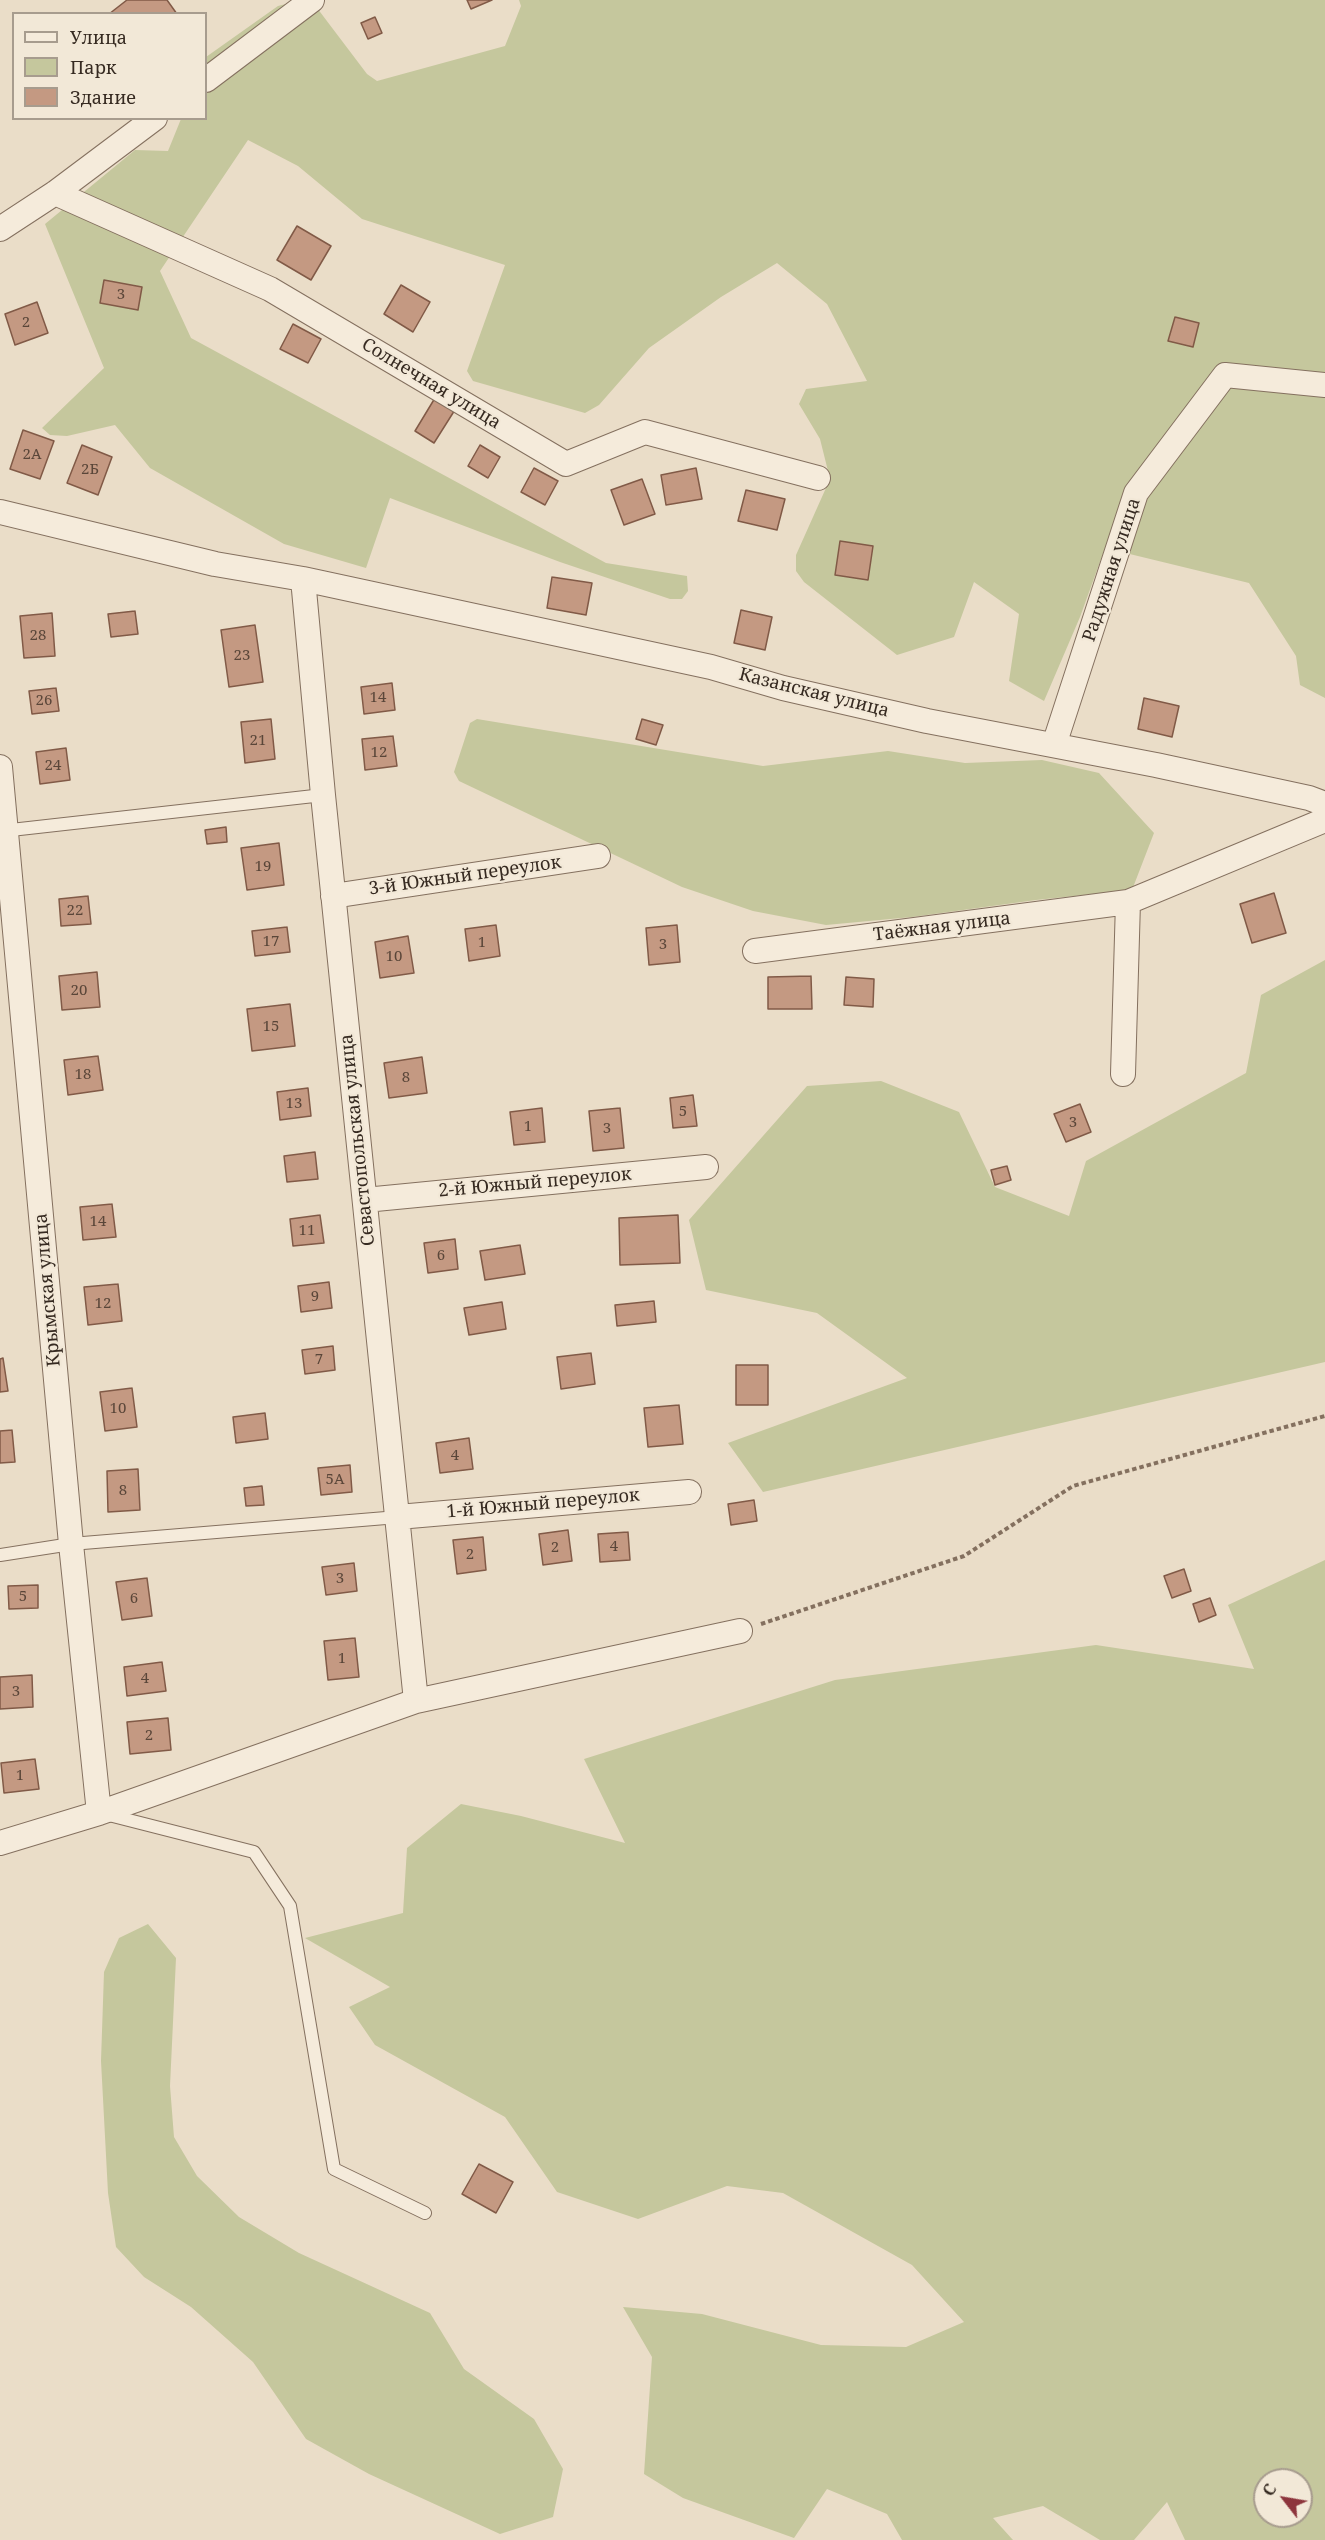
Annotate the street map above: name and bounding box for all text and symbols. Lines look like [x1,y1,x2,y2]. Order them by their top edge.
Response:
legend [12,12,207,120]
text: Улица [70,25,127,49]
text: Парк [70,55,117,79]
text: Здание [70,85,136,109]
house number: 3 [117,286,125,304]
house number: 2 [22,314,30,332]
street label: Солнечная улица [358,334,504,434]
house number: 2А [23,446,41,464]
house number: 2Б [81,461,99,479]
street label: Радужная улица [1079,495,1145,645]
house number: 28 [30,627,46,645]
house number: 23 [234,647,250,665]
street label: Казанская улица [737,664,891,722]
house number: 14 [370,689,386,707]
house number: 26 [36,692,52,710]
house number: 21 [250,732,266,750]
house number: 12 [371,744,387,762]
house number: 24 [45,757,61,775]
street label: 3-й Южный переулок [368,852,562,900]
house number: 19 [255,858,271,876]
house number: 22 [67,902,83,920]
street label: Таёжная улица [872,908,1012,946]
house number: 17 [263,933,279,951]
house number: 1 [478,934,486,952]
house number: 3 [659,936,667,954]
house number: 10 [386,948,402,966]
house number: 20 [71,982,87,1000]
house number: 15 [263,1018,279,1036]
street label: Севастопольская улица [336,1033,380,1247]
house number: 18 [75,1066,91,1084]
house number: 8 [402,1069,410,1087]
house number: 13 [286,1095,302,1113]
house number: 5 [679,1103,687,1121]
house number: 3 [1069,1114,1077,1132]
house number: 1 [524,1118,532,1136]
house number: 3 [603,1120,611,1138]
street label: 2-й Южный переулок [438,1164,632,1202]
street label: Крымская улица [31,1212,65,1368]
house number: 14 [90,1213,106,1231]
house number: 11 [299,1222,315,1240]
house number: 6 [437,1247,445,1265]
house number: 9 [311,1288,319,1306]
house number: 12 [95,1295,111,1313]
house number: 7 [315,1351,323,1369]
house number: 10 [110,1400,126,1418]
house number: 4 [451,1447,459,1465]
house number: 5А [326,1471,344,1489]
house number: 8 [119,1482,127,1500]
street label: 1-й Южный переулок [446,1485,640,1523]
house number: 4 [610,1538,618,1556]
house number: 2 [551,1539,559,1557]
house number: 2 [466,1546,474,1564]
house number: 3 [336,1570,344,1588]
house number: 5 [19,1588,27,1606]
house number: 6 [130,1590,138,1608]
house number: 1 [338,1650,346,1668]
house number: 4 [141,1670,149,1688]
house number: 3 [12,1683,20,1701]
house number: 2 [145,1727,153,1745]
house number: 1 [16,1767,24,1785]
north arrow [1253,2468,1313,2528]
text: С [1257,2480,1281,2500]

